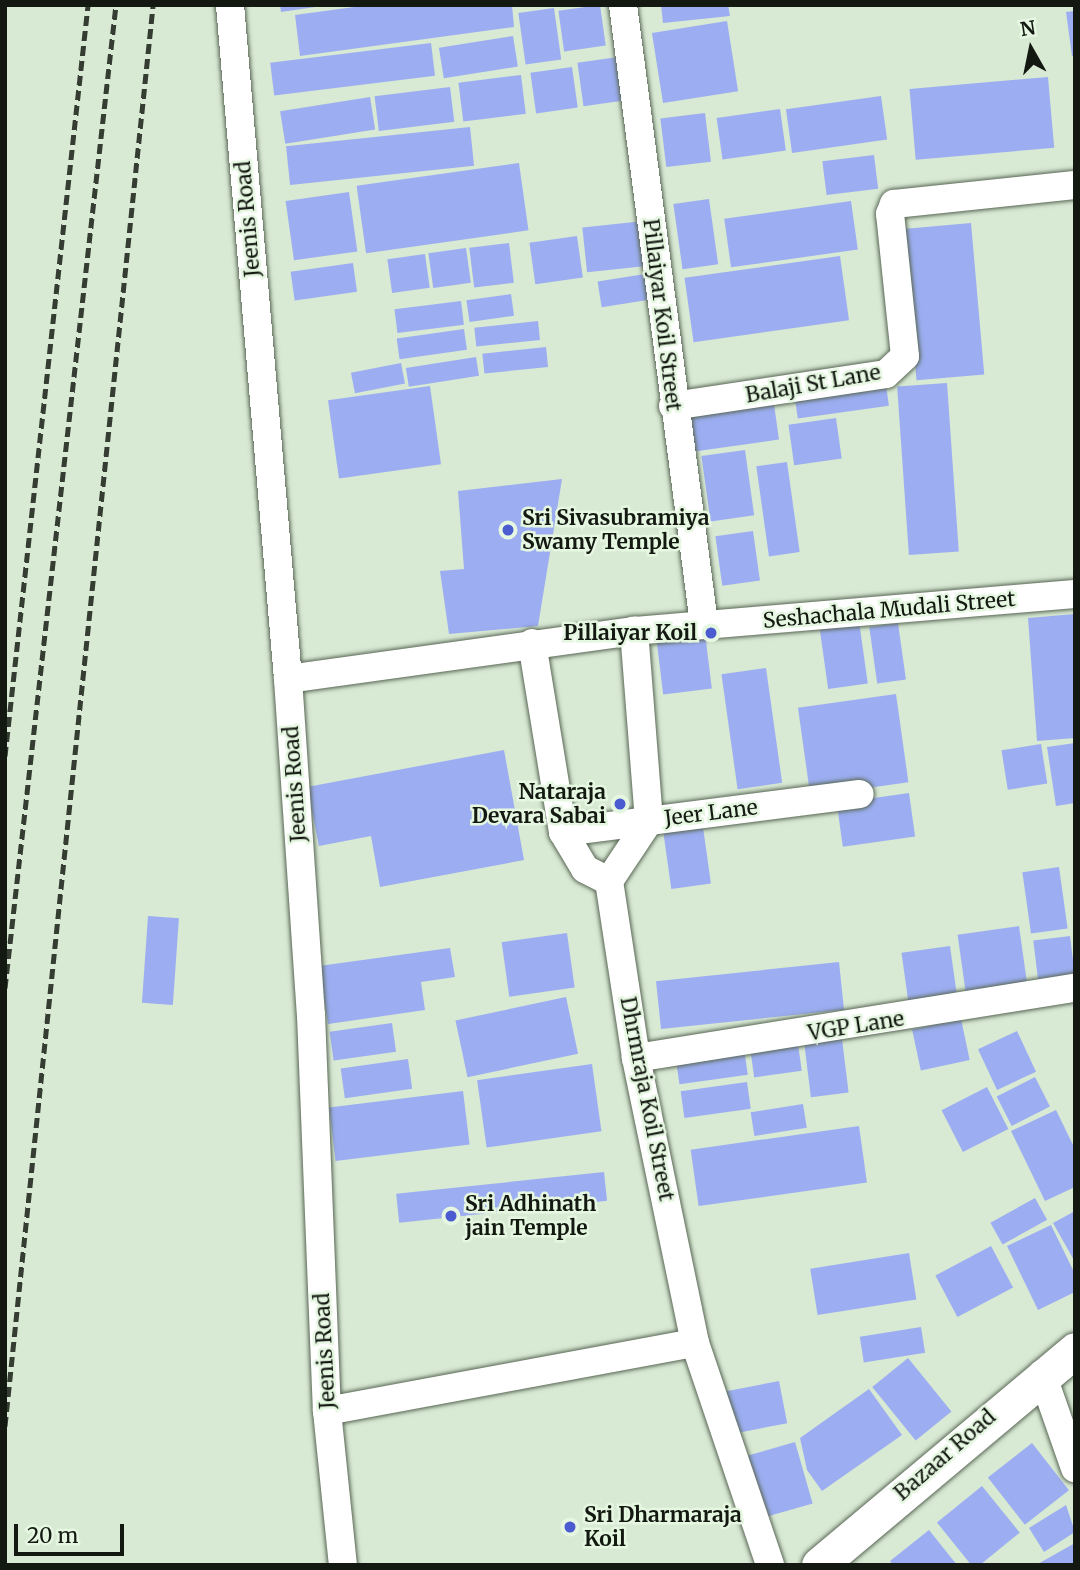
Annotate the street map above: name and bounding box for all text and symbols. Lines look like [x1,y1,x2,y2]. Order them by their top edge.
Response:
north arrow [996,14,1066,84]
text: N [1018,15,1037,41]
street label: Jeenis Road [230,160,266,278]
street label: Pillaiyar Koil Street [638,217,686,413]
street label: Balaji St Lane [743,360,883,408]
place label: Sri Sivasubramiya Swamy Temple [522,505,709,555]
marker: Sri Sivasubramiya Swamy Temple [500,522,516,538]
street label: Seshachala Mudali Street [762,586,1016,634]
place label: Pillaiyar Koil [563,620,697,646]
marker: Pillaiyar Koil [703,625,719,641]
street label: Jeenis Road [278,725,312,843]
place label: Nataraja Devara Sabai [472,779,606,829]
street label: Jeer Lane [663,795,759,831]
marker: Nataraja Devara Sabai [612,796,628,812]
street label: Dhrmraja Koil Street [615,995,679,1203]
street label: VGP Lane [806,1006,906,1046]
place label: Sri Adhinath jain Temple [465,1191,596,1241]
marker: Sri Adhinath jain Temple [443,1208,459,1224]
street label: Jeenis Road [309,1292,341,1410]
street label: Bazaar Road [889,1404,1001,1506]
place label: Sri Dharmaraja Koil [584,1502,742,1552]
scale bar [18,1510,128,1554]
marker: Sri Dharmaraja Koil [562,1519,578,1535]
text: 20 m [27,1522,78,1549]

